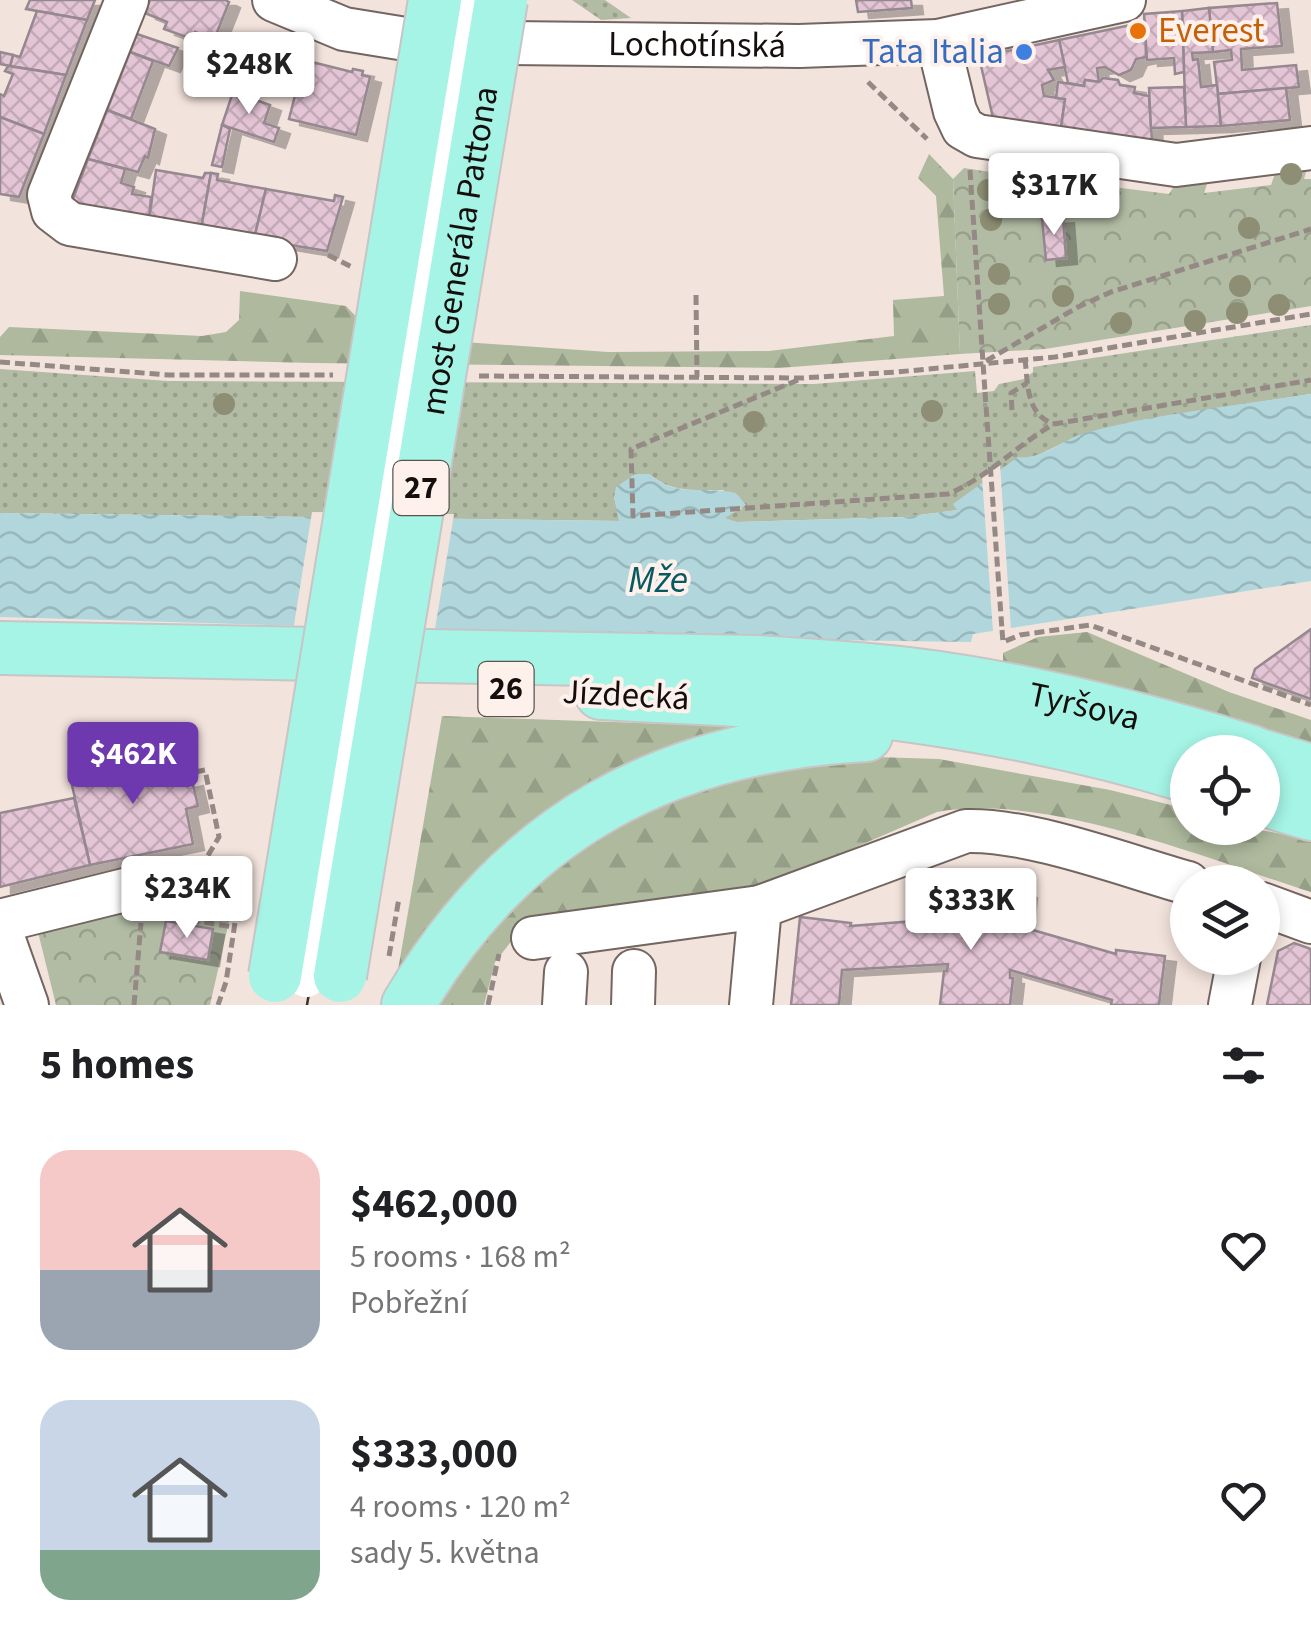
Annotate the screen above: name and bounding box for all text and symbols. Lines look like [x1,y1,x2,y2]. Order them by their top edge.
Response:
place label: Everest [1158,6,1265,56]
street label: Lochotínská [608,19,786,71]
marker: Everest [1127,20,1149,42]
place label: Tata Italia [862,27,1004,77]
pin: $248K [179,32,319,117]
text: $248K [205,41,293,87]
marker: Tata Italia [1013,41,1035,63]
street label: most Generála Pattona [408,83,511,419]
pin: $317K [984,153,1124,238]
text: $317K [1010,162,1098,208]
road number: 27 [394,461,448,515]
water label: Mže [628,553,688,607]
road number: 26 [478,662,534,716]
street label: Jízdecká [561,667,691,723]
street label: Tyršova [1024,669,1145,744]
pin: $462K [63,722,203,807]
text: $462K [89,731,177,777]
map controls [1170,735,1280,975]
button: locate [1170,735,1280,845]
pin: $234K [117,856,257,941]
text: $234K [143,865,231,911]
button: layers [1170,865,1280,975]
pin: $333K [901,868,1041,953]
text: $333K [927,877,1015,923]
text: 5 homes [40,1035,194,1095]
icon: filters [1216,1038,1271,1093]
text: $462,000 [350,1174,518,1234]
icon: home [120,1190,240,1310]
icon: heart [1216,1223,1271,1278]
text: 5 rooms · 168 m² [350,1234,571,1280]
text: Pobřežní [350,1280,468,1326]
text: $333,000 [350,1424,518,1484]
icon: home [120,1440,240,1560]
icon: heart [1216,1473,1271,1528]
text: 4 rooms · 120 m² [350,1484,571,1530]
text: sady 5. května [350,1530,540,1576]

